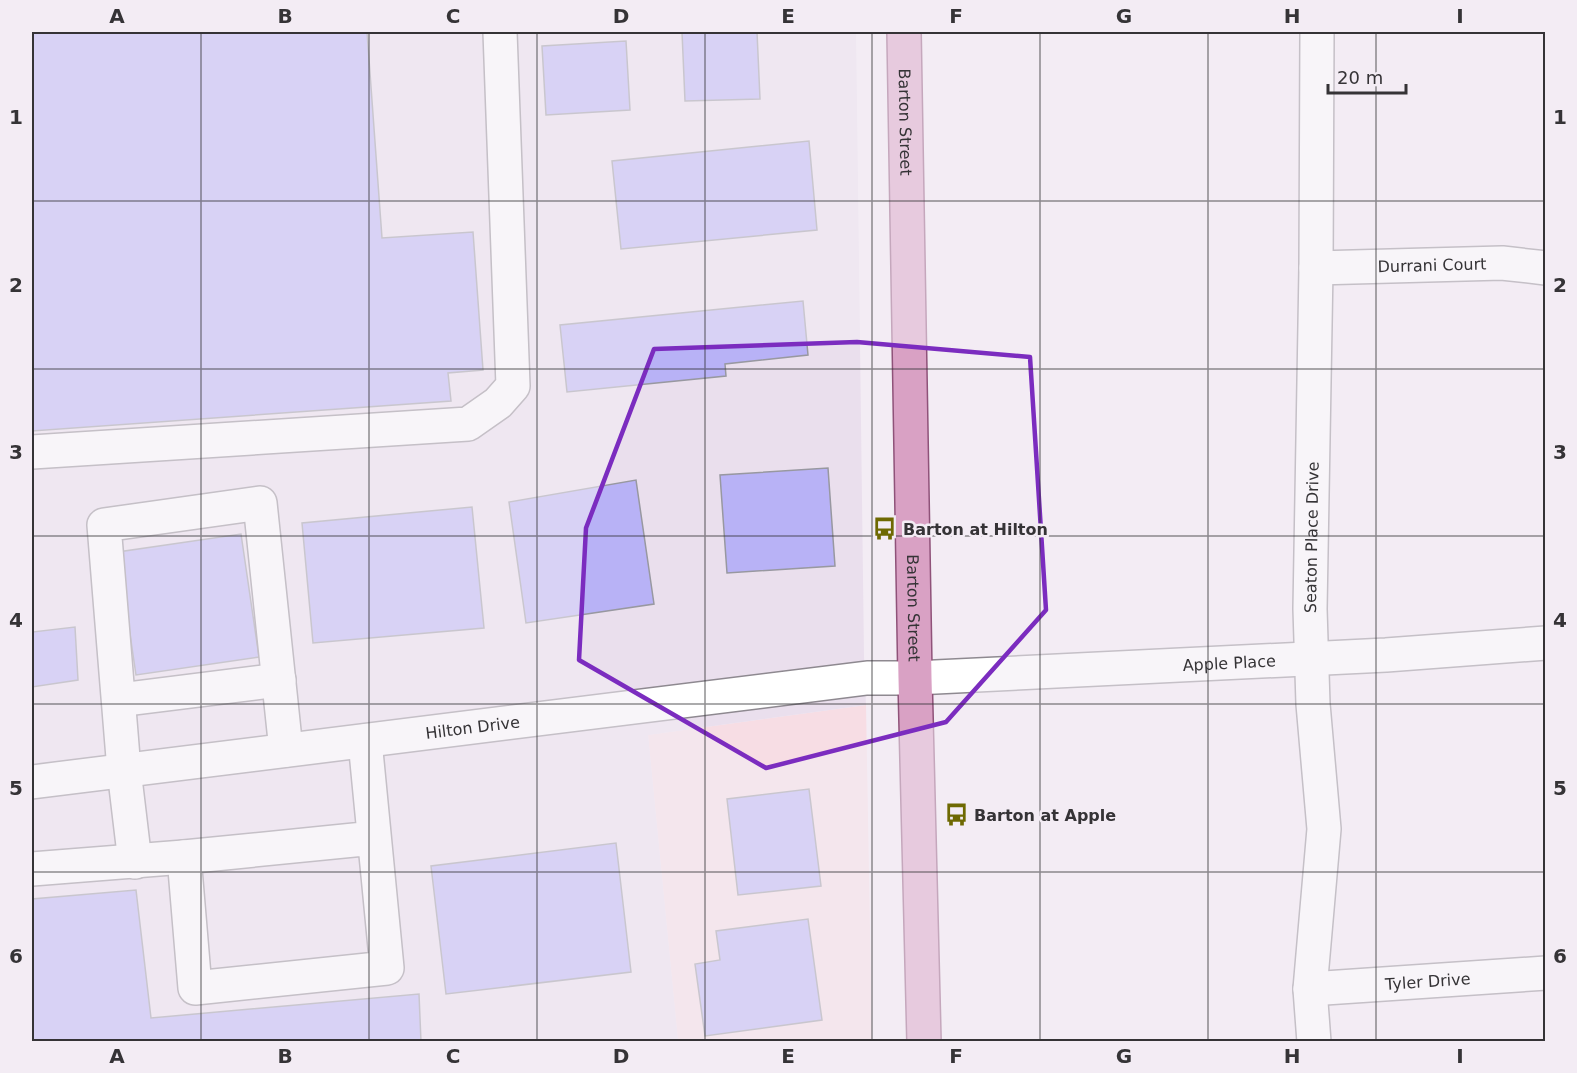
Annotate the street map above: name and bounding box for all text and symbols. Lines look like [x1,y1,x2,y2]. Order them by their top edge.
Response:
text: A [109,4,125,28]
text: B [277,4,293,28]
text: C [446,4,460,28]
text: D [613,4,629,28]
text: E [781,4,795,28]
text: F [949,4,963,28]
text: G [1116,4,1132,28]
text: H [1284,4,1300,28]
text: I [1456,4,1464,28]
scale bar [1328,57,1406,95]
text: 20 m [1337,67,1383,88]
street label: Barton Street [895,68,916,176]
text: 1 [9,105,23,129]
text: 1 [1553,105,1567,129]
street label: Durrani Court [1377,254,1487,276]
text: 2 [9,273,23,297]
text: 2 [1553,273,1567,297]
text: 3 [9,440,23,464]
text: 3 [1553,440,1567,464]
street label: Seaton Place Drive [1300,461,1322,613]
bus stop icon: Barton at Hilton [872,516,898,542]
place label: Barton at Hilton [903,520,1048,539]
street label: Barton Street [903,554,924,662]
text: 4 [9,608,23,632]
text: 4 [1553,608,1567,632]
street label: Apple Place [1182,651,1276,674]
street label: Hilton Drive [424,712,521,742]
text: 5 [9,776,23,800]
text: 5 [1553,776,1567,800]
bus stop icon: Barton at Apple [943,802,969,828]
place label: Barton at Apple [974,806,1116,825]
text: 6 [9,944,23,968]
text: 6 [1553,944,1567,968]
street label: Tyler Drive [1383,969,1471,993]
text: A [109,1044,125,1068]
text: B [277,1044,293,1068]
text: C [446,1044,460,1068]
text: D [613,1044,629,1068]
text: E [781,1044,795,1068]
text: F [949,1044,963,1068]
text: G [1116,1044,1132,1068]
text: H [1284,1044,1300,1068]
text: I [1456,1044,1464,1068]

